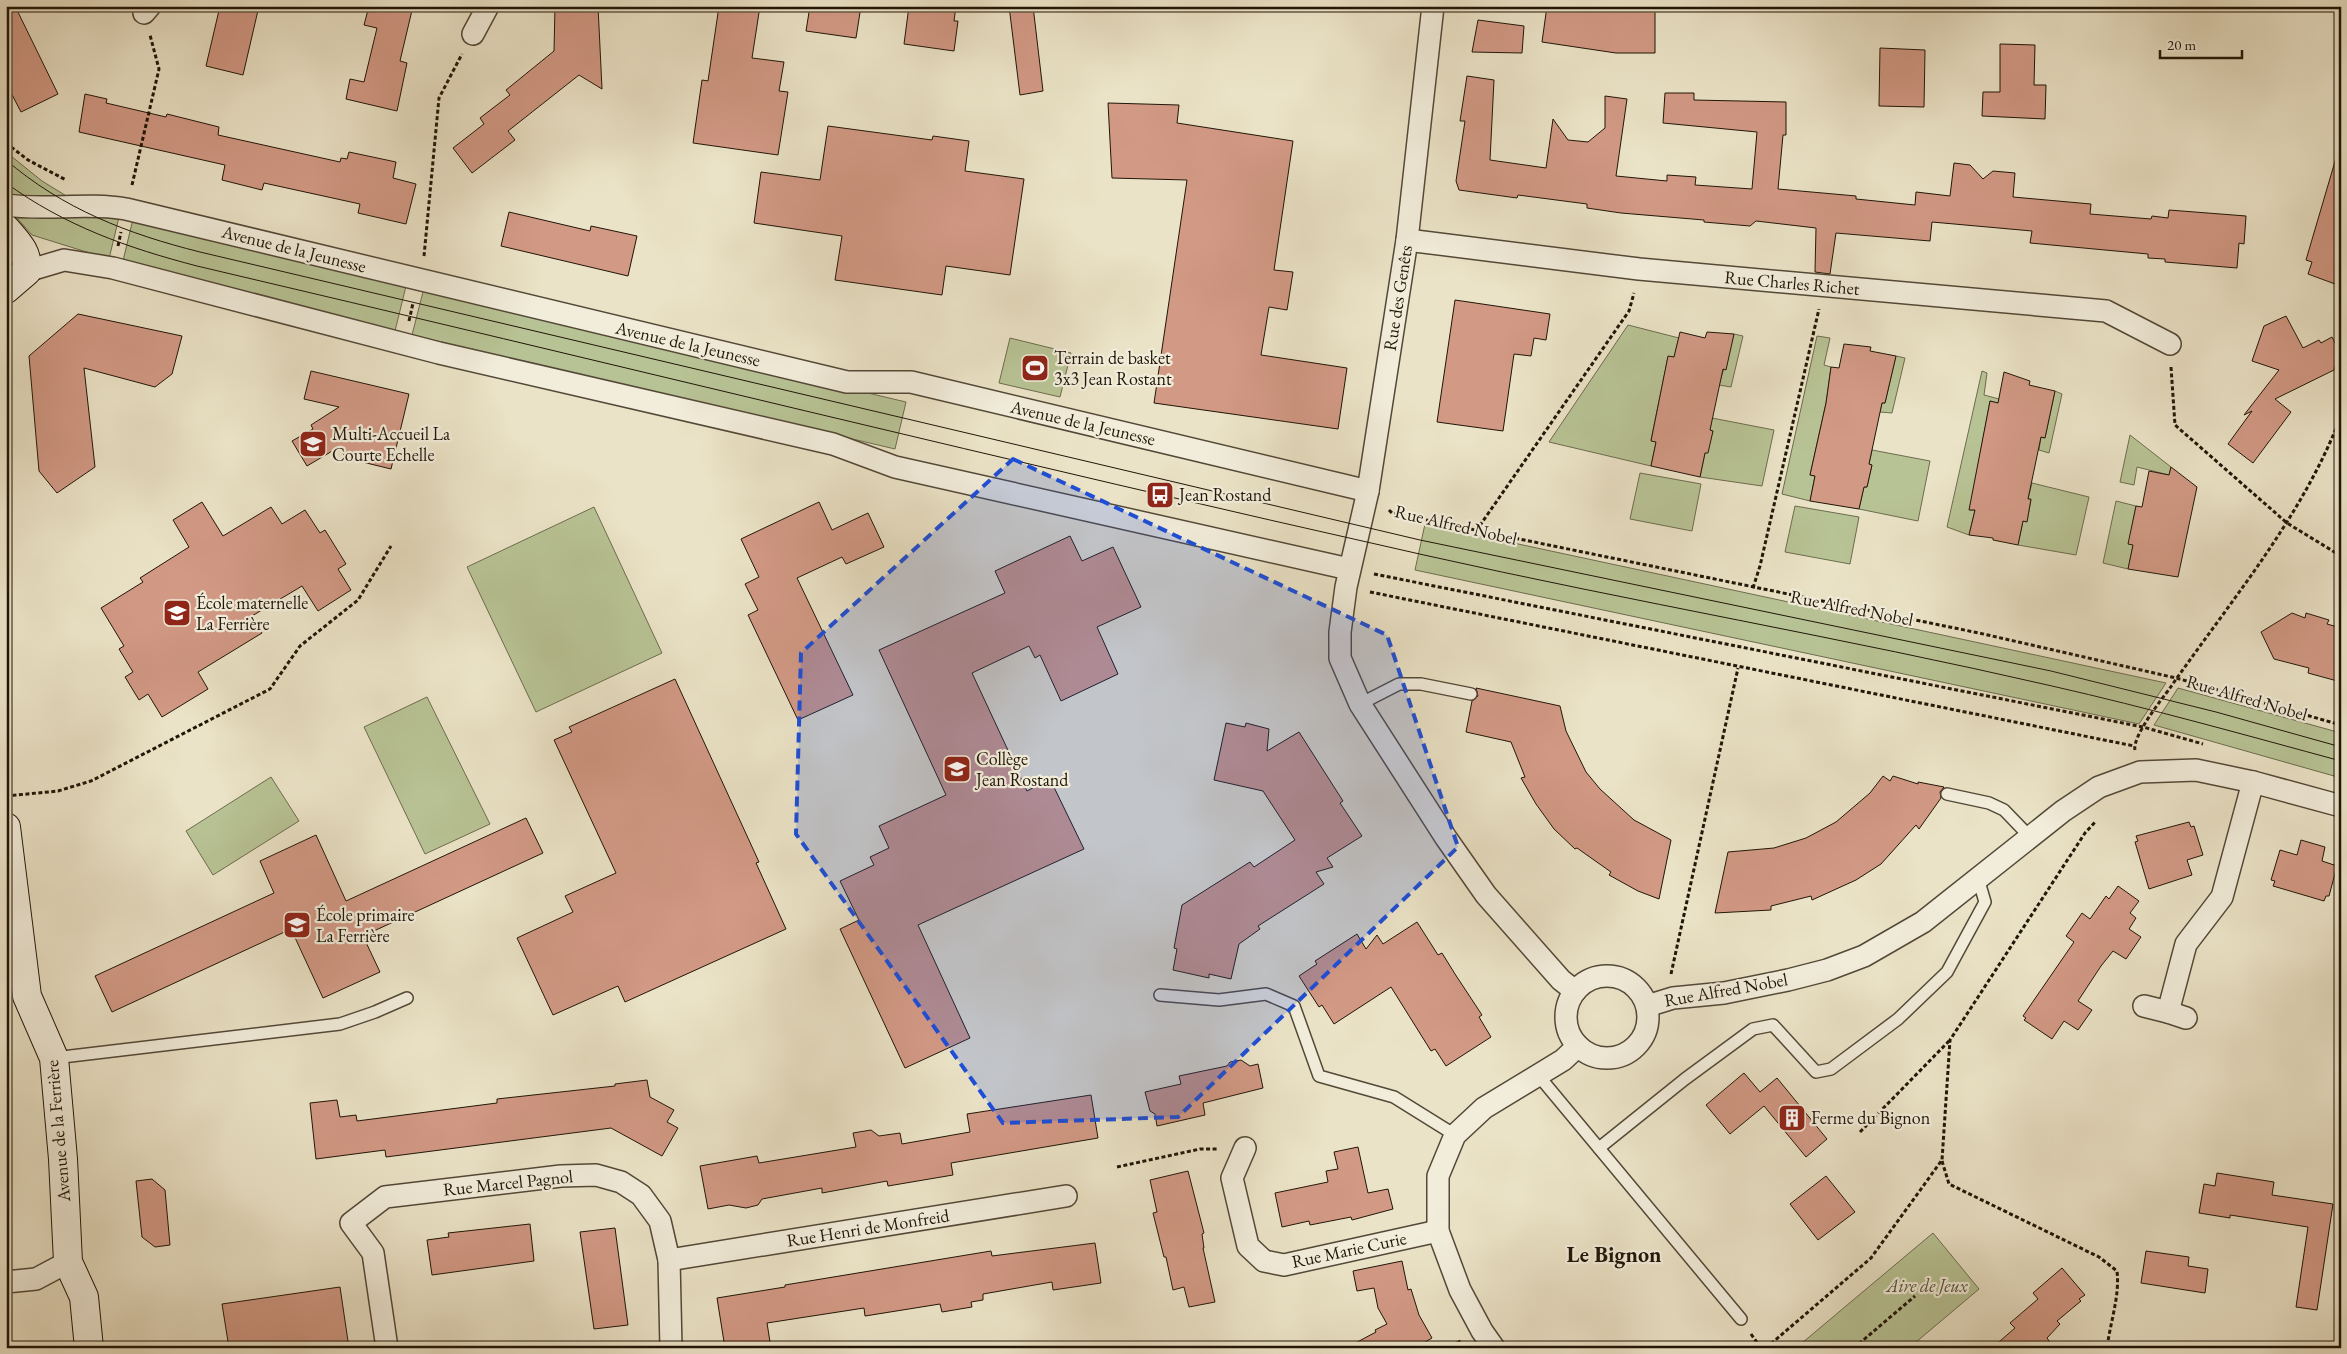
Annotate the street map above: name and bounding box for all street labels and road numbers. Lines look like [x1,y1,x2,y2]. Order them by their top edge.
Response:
street label: Avenue de la Jeunesse [219,219,369,278]
street label: Rue des Genêts [1378,243,1417,352]
street label: Rue Charles Richet [1724,265,1861,300]
street label: Avenue de la Jeunesse [613,315,763,371]
street label: Avenue de la Jeunesse [1008,394,1158,450]
street label: Rue Alfred Nobel [1393,499,1519,550]
street label: Rue Alfred Nobel [1789,584,1916,631]
street label: Rue Alfred Nobel [2184,669,2310,726]
street label: Rue Alfred Nobel [1662,967,1789,1012]
street label: Avenue de la Ferrière [40,1059,75,1204]
street label: Rue Marcel Pagnol [442,1164,574,1201]
street label: Rue Henri de Monfreid [785,1203,952,1252]
street label: Rue Marie Curie [1289,1226,1408,1273]

